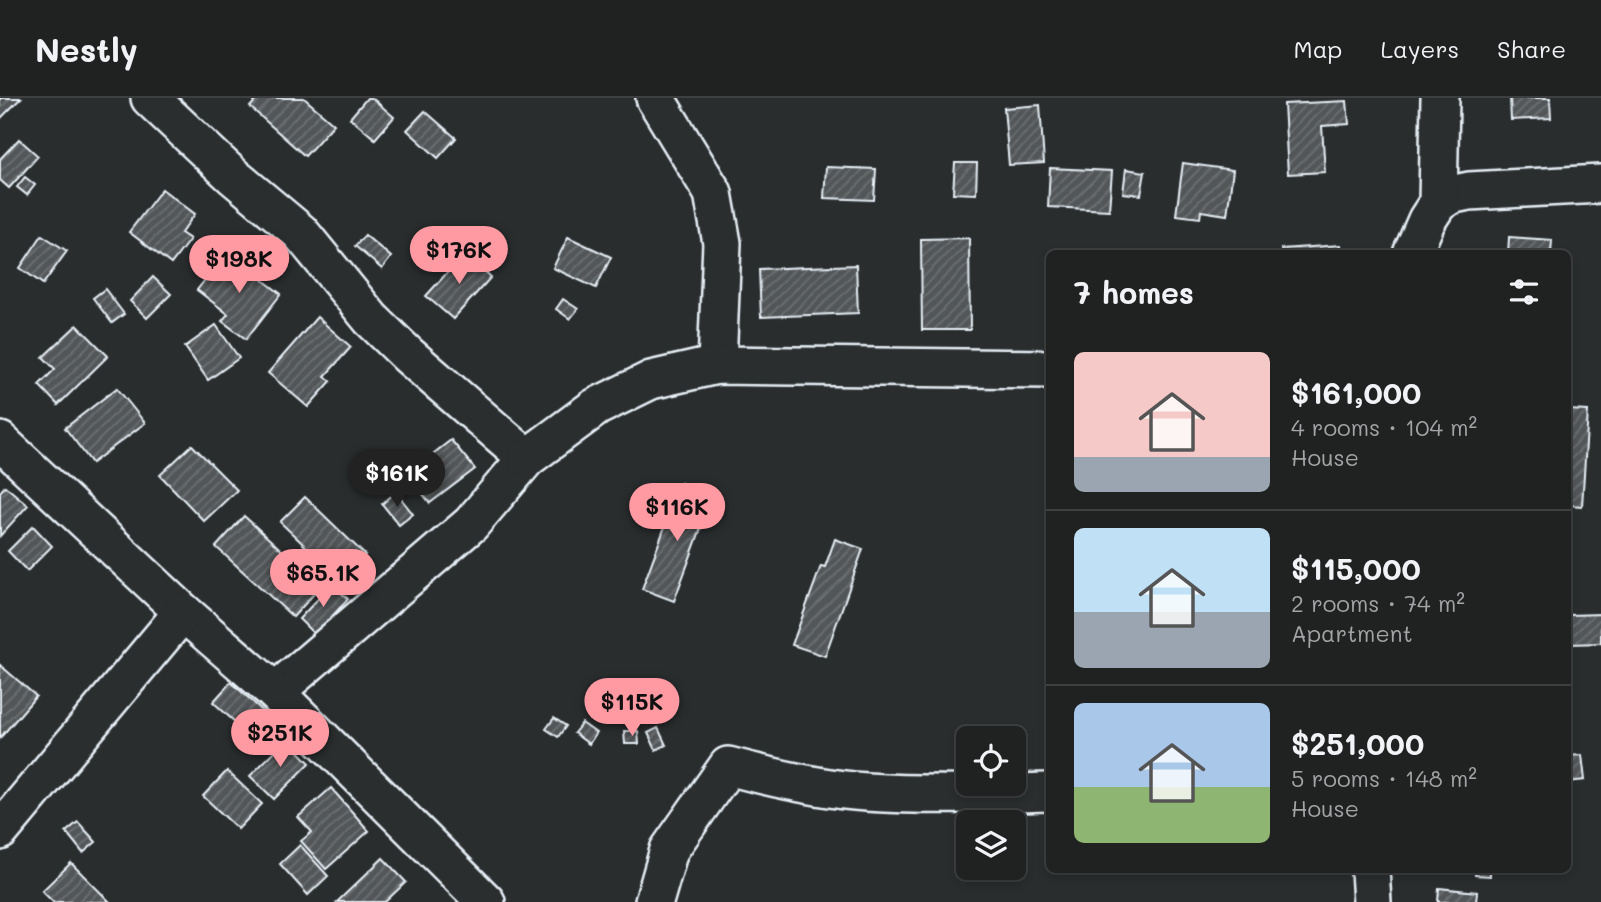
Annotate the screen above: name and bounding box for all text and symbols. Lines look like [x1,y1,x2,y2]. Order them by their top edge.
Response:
text: Nestly [35,27,138,70]
text: Map [1294,33,1342,64]
text: Layers [1380,33,1459,64]
text: Share [1497,33,1566,64]
pin: $176K [410,226,508,286]
text: $176K [426,234,492,264]
pin: $198K [190,236,288,295]
text: $198K [205,243,273,273]
text: 7 homes [1074,272,1194,312]
icon: filters [1505,273,1543,311]
text: $161,000 [1291,372,1421,412]
icon: home [1130,380,1214,464]
text: 4 rooms · 104 m² [1291,412,1477,442]
text: House [1291,442,1359,472]
pin: $161K [348,450,446,509]
text: $161K [365,457,429,487]
pin: $116K [628,484,726,543]
text: $116K [645,491,709,521]
text: $115,000 [1291,548,1421,588]
pin: $65.1K [266,550,380,609]
icon: home [1130,556,1214,640]
text: $65.1K [286,557,360,587]
text: 2 rooms · 74 m² [1291,588,1465,618]
text: Apartment [1291,618,1413,648]
pin: $115K [583,678,681,738]
text: $115K [600,686,664,716]
pin: $251K [231,710,329,769]
text: $251K [247,717,313,747]
text: $251,000 [1291,723,1424,763]
map controls [956,726,1026,880]
button: locate [956,726,1026,796]
icon: home [1130,731,1214,815]
text: 5 rooms · 148 m² [1291,763,1477,793]
text: House [1291,793,1359,823]
button: layers [956,810,1026,880]

